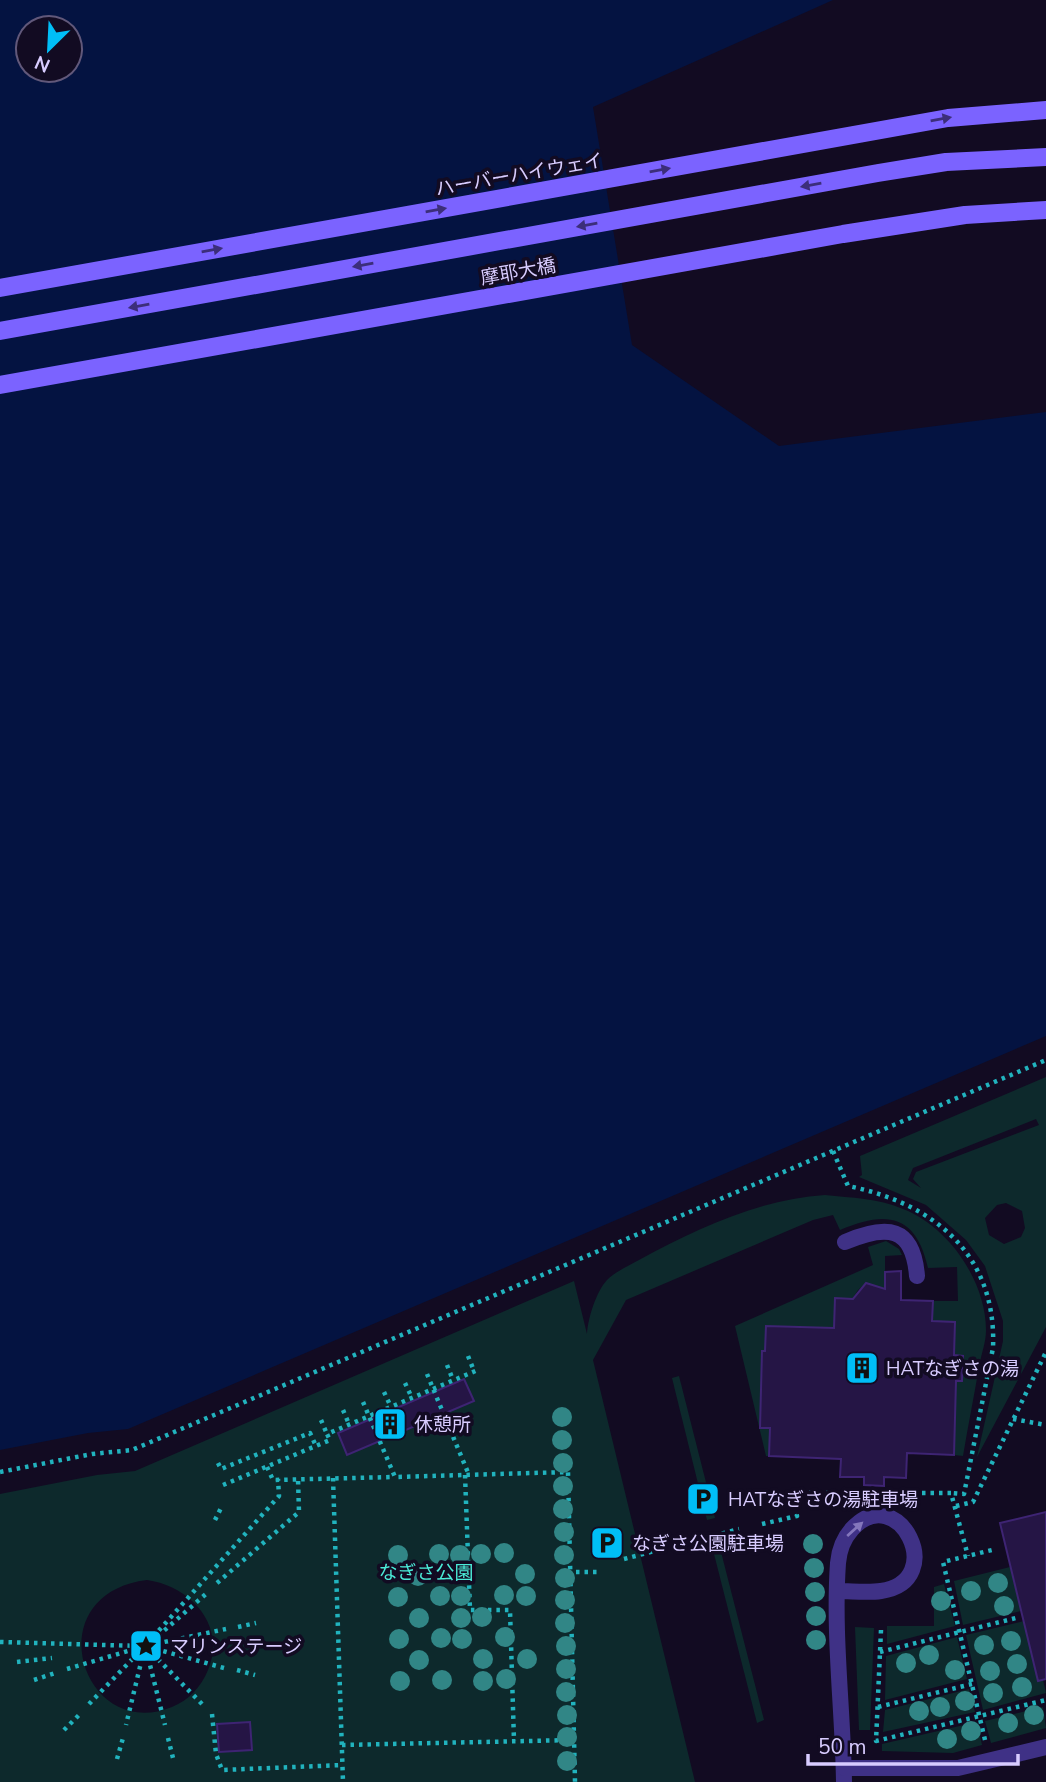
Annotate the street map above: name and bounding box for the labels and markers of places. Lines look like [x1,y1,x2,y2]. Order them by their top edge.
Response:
building icon: HATなぎさの湯 [843,1349,881,1387]
place label: HATなぎさの湯 [886,1356,1019,1382]
building icon: 休憩所 [371,1405,409,1443]
place label: 休憩所 [414,1412,471,1438]
parking icon: HATなぎさの湯駐車場 [684,1480,722,1518]
place label: HATなぎさの湯駐車場 [728,1487,918,1513]
parking icon: なぎさ公園駐車場 [588,1524,626,1562]
place label: なぎさ公園駐車場 [632,1531,784,1557]
place icon: マリンステージ [127,1627,165,1665]
place label: マリンステージ [170,1634,302,1660]

